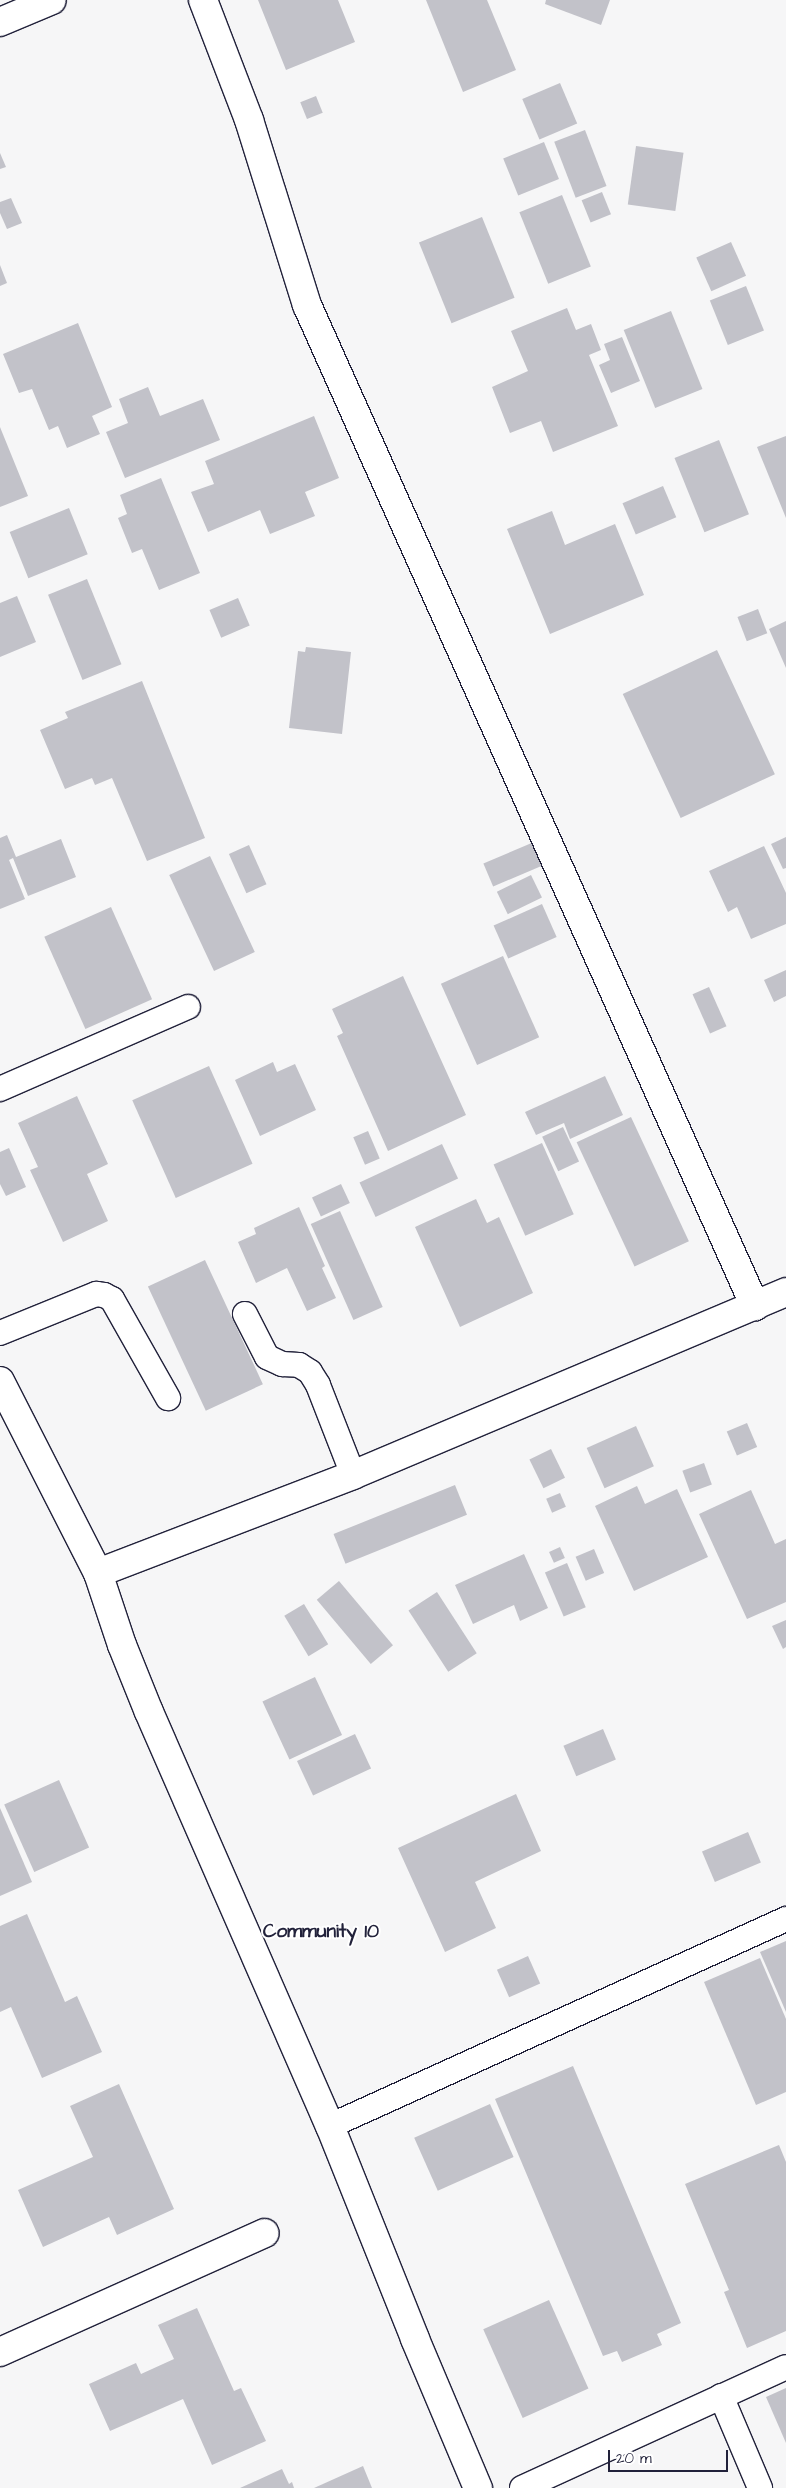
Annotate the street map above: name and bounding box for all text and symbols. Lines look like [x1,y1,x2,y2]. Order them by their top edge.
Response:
district label: Community 10 [263,1921,379,1943]
scale bar [611,2440,731,2472]
text: 20 m [616,2448,652,2469]

